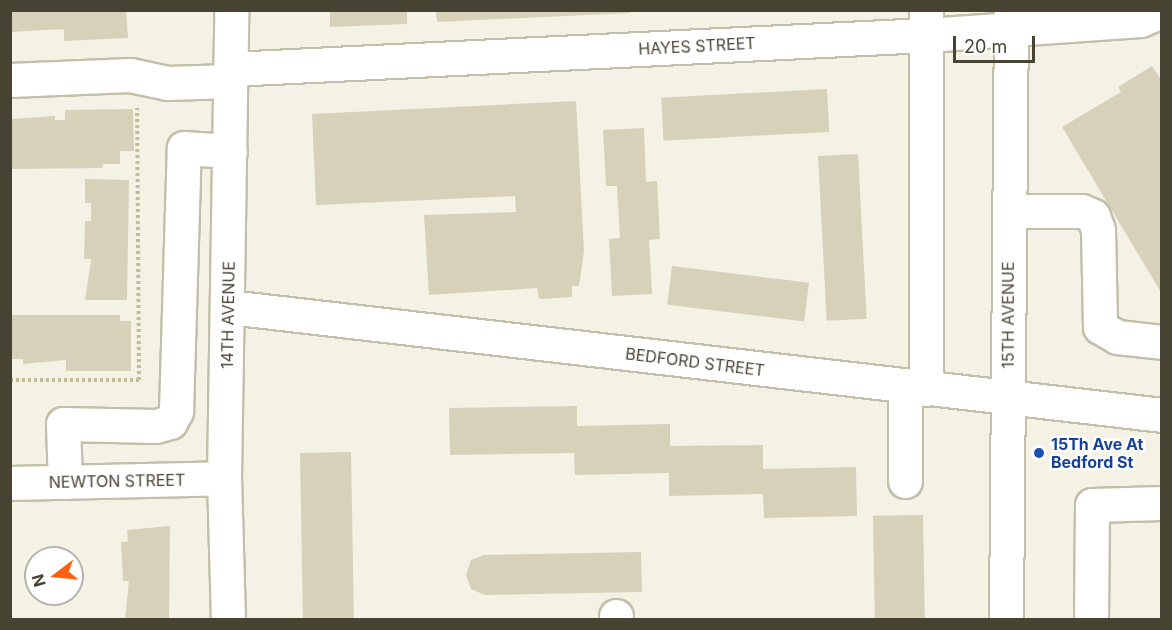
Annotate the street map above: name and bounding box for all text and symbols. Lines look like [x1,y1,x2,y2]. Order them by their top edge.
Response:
scale bar [956,24,1038,62]
street label: HAYES STREET [638,33,756,59]
text: 20 m [964,36,1007,57]
street label: 14TH AVENUE [217,261,239,369]
street label: 15TH AVENUE [998,261,1018,369]
street label: BEDFORD STREET [624,344,766,380]
place label: 15Th Ave At Bedford St [1051,434,1143,472]
marker: 15Th Ave At Bedford St [1032,446,1046,460]
street label: NEWTON STREET [49,470,185,492]
north arrow [24,546,84,606]
text: N [27,572,50,589]

